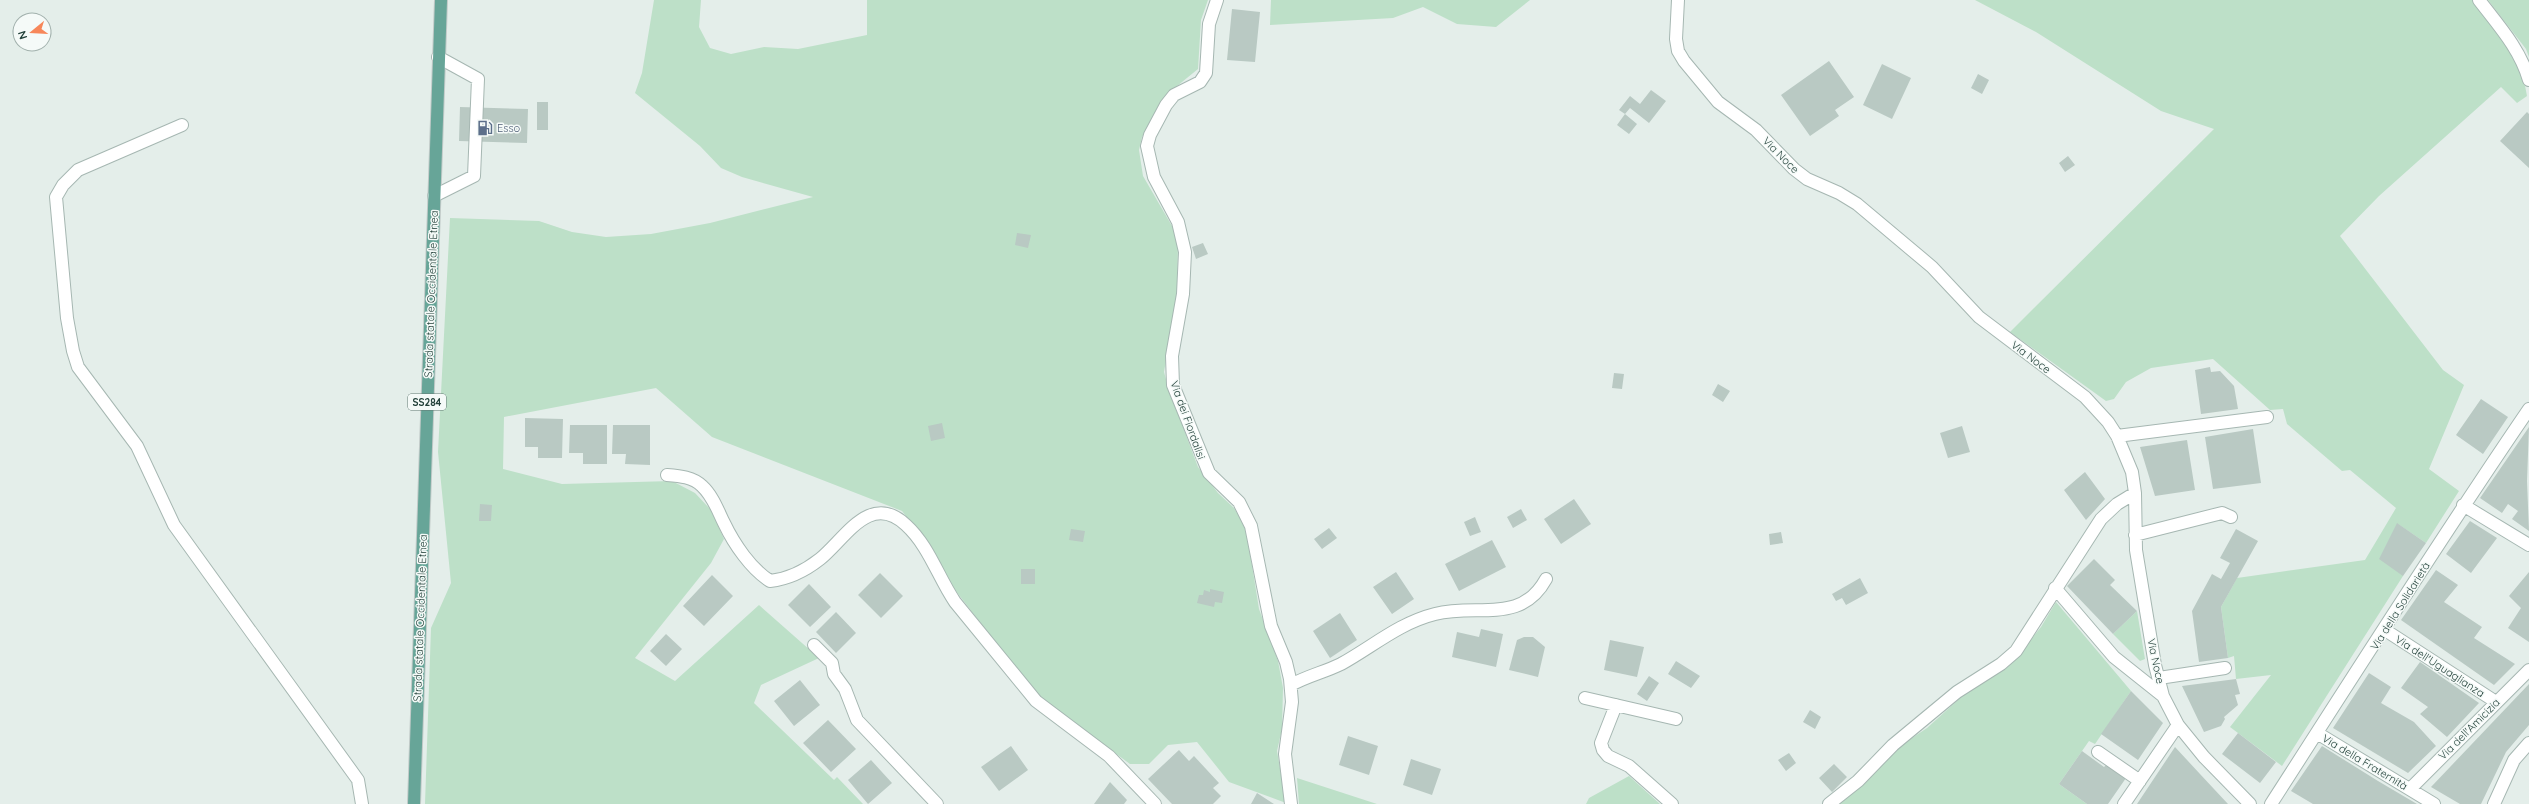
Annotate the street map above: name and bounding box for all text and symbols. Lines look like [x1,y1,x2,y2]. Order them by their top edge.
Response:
north arrow [12,12,52,52]
text: N [15,29,30,41]
fuel station icon: Esso [476,119,494,137]
place label: Esso [497,121,521,135]
street label: Via Noce [1760,134,1802,176]
street label: Strada statale Occidentale Etnea [421,210,441,378]
street label: Via Noce [2008,338,2054,376]
street label: Via dei Fiordalisi [1167,379,1209,461]
road number: SS284 [408,394,446,410]
street label: Strada statale Occidentale Etnea [410,534,430,702]
street label: Via della Solidarietà [2367,559,2433,653]
street label: Via dell'Uguaglianza [2393,632,2487,700]
street label: Via Noce [2144,637,2168,685]
street label: Via dell'Amicizia [2435,695,2503,763]
street label: Via della Fraternità [2320,731,2410,793]

